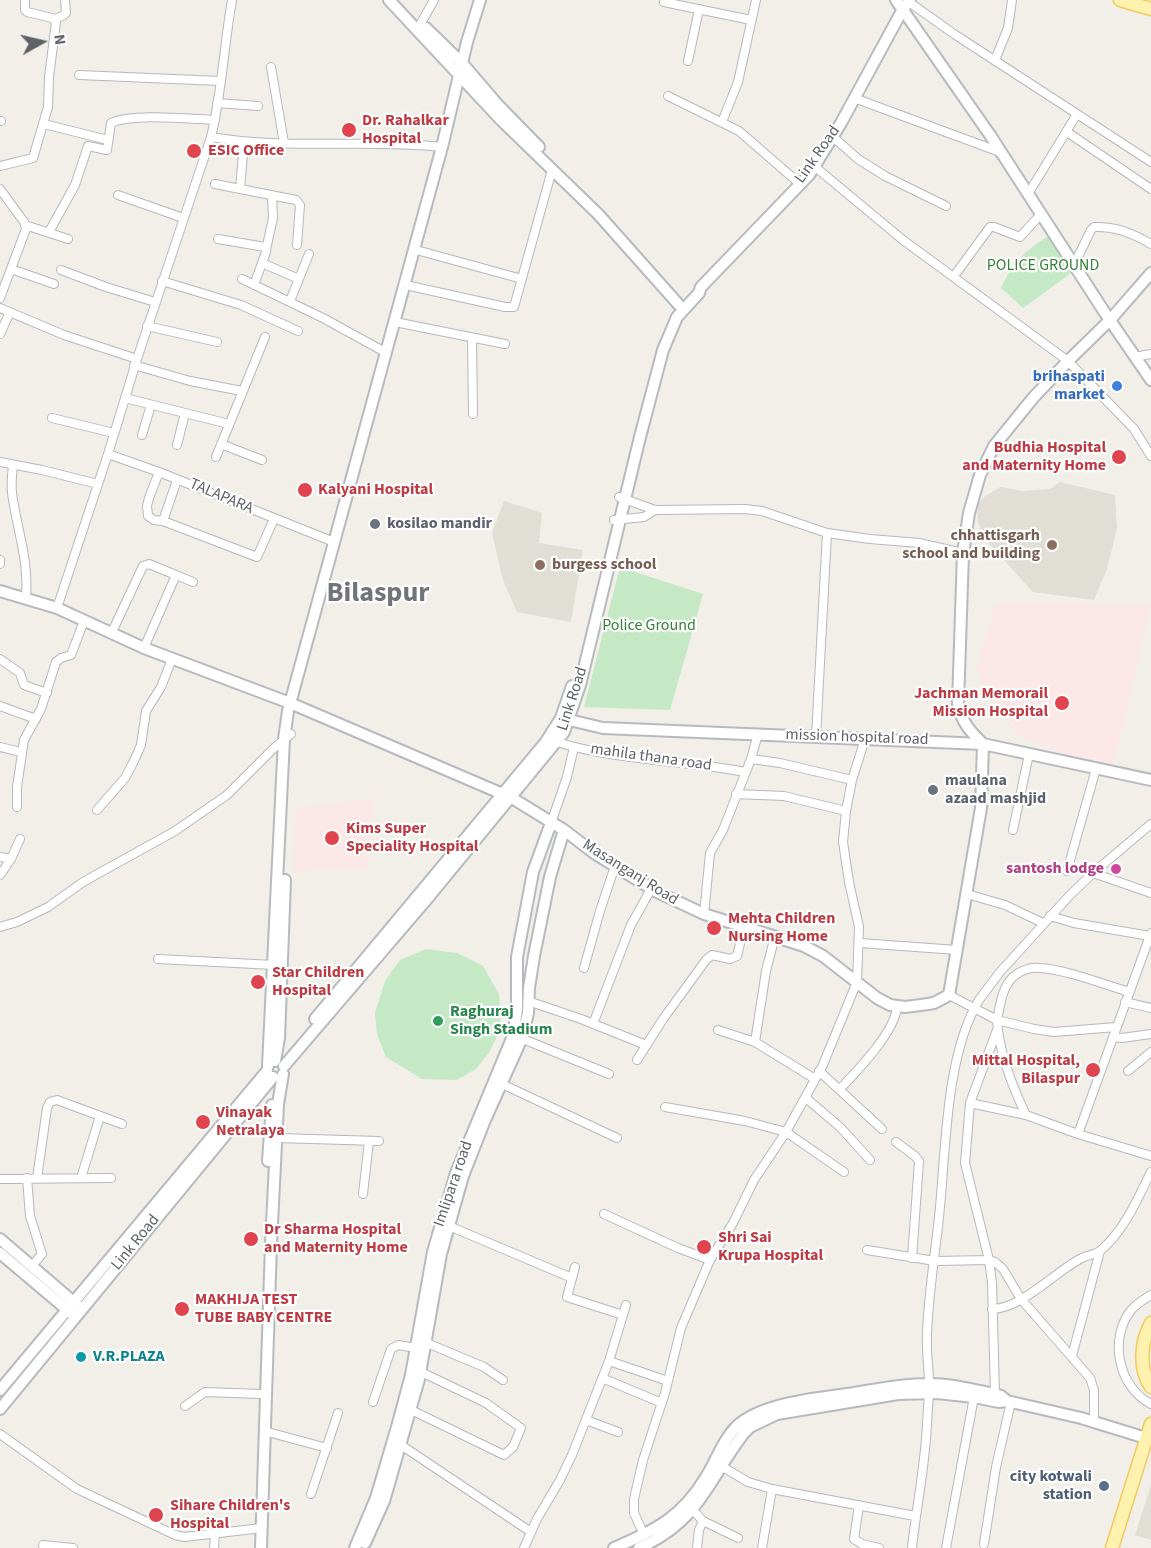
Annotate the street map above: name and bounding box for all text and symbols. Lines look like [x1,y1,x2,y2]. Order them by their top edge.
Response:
north arrow [12,12,72,72]
text: N [48,33,71,46]
place label: Dr. Rahalkar Hospital [362,111,449,149]
marker: Dr. Rahalkar Hospital [340,121,358,139]
street label: Link Road [791,122,845,188]
place label: ESIC Office [208,141,284,161]
marker: ESIC Office [185,142,203,160]
park label: POLICE GROUND [987,256,1099,276]
place label: brihaspati market [1033,367,1105,405]
marker: brihaspati market [1110,379,1124,393]
place label: Budhia Hospital and Maternity Home [962,438,1106,476]
marker: Budhia Hospital and Maternity Home [1110,448,1128,466]
street label: TALAPARA [186,475,256,519]
place label: Kalyani Hospital [318,480,433,500]
marker: Kalyani Hospital [296,481,314,499]
place label: kosilao mandir [387,514,492,534]
marker: kosilao mandir [368,517,382,531]
place label: chhattisgarh school and building [902,526,1040,564]
marker: chhattisgarh school and building [1045,538,1059,552]
place label: burgess school [552,555,656,575]
marker: burgess school [533,558,547,572]
district label: Bilaspur [327,578,429,612]
park label: Police Ground [602,616,696,636]
street label: Link Road [554,665,592,733]
place label: Jachman Memorail Mission Hospital [914,684,1048,722]
marker: Jachman Memorail Mission Hospital [1053,694,1071,712]
street label: mission hospital road [785,726,929,750]
street label: mahila thana road [589,740,713,776]
place label: maulana azaad mashjid [945,771,1046,809]
marker: maulana azaad mashjid [926,783,940,797]
place label: Kims Super Speciality Hospital [346,819,478,857]
marker: Kims Super Speciality Hospital [323,829,341,847]
street label: Masanganj Road [579,836,681,910]
place label: santosh lodge [1006,859,1104,879]
marker: santosh lodge [1109,862,1123,876]
place label: Mehta Children Nursing Home [728,909,835,947]
marker: Mehta Children Nursing Home [705,919,723,937]
place label: Star Children Hospital [272,963,365,1001]
marker: Star Children Hospital [249,973,267,991]
place label: Raghuraj Singh Stadium [450,1002,552,1040]
marker: Raghuraj Singh Stadium [431,1014,445,1028]
place label: Mittal Hospital, Bilaspur [972,1051,1080,1089]
marker: Mittal Hospital, Bilaspur [1084,1061,1102,1079]
place label: Vinayak Netralaya [216,1103,285,1141]
marker: Vinayak Netralaya [194,1113,212,1131]
street label: Imlipara road [430,1139,478,1229]
street label: Link Road [108,1211,164,1275]
place label: Dr Sharma Hospital and Maternity Home [264,1220,408,1258]
place label: Shri Sai Krupa Hospital [718,1228,823,1266]
marker: Dr Sharma Hospital and Maternity Home [242,1230,260,1248]
marker: Shri Sai Krupa Hospital [695,1238,713,1256]
place label: MAKHIJA TEST TUBE BABY CENTRE [195,1290,332,1328]
marker: MAKHIJA TEST TUBE BABY CENTRE [173,1300,191,1318]
place label: V.R.PLAZA [93,1347,165,1367]
marker: V.R.PLAZA [74,1350,88,1364]
place label: city kotwali station [1010,1467,1092,1505]
marker: city kotwali station [1097,1479,1111,1493]
place label: Sihare Children's Hospital [170,1496,290,1534]
marker: Sihare Children's Hospital [147,1506,165,1524]

